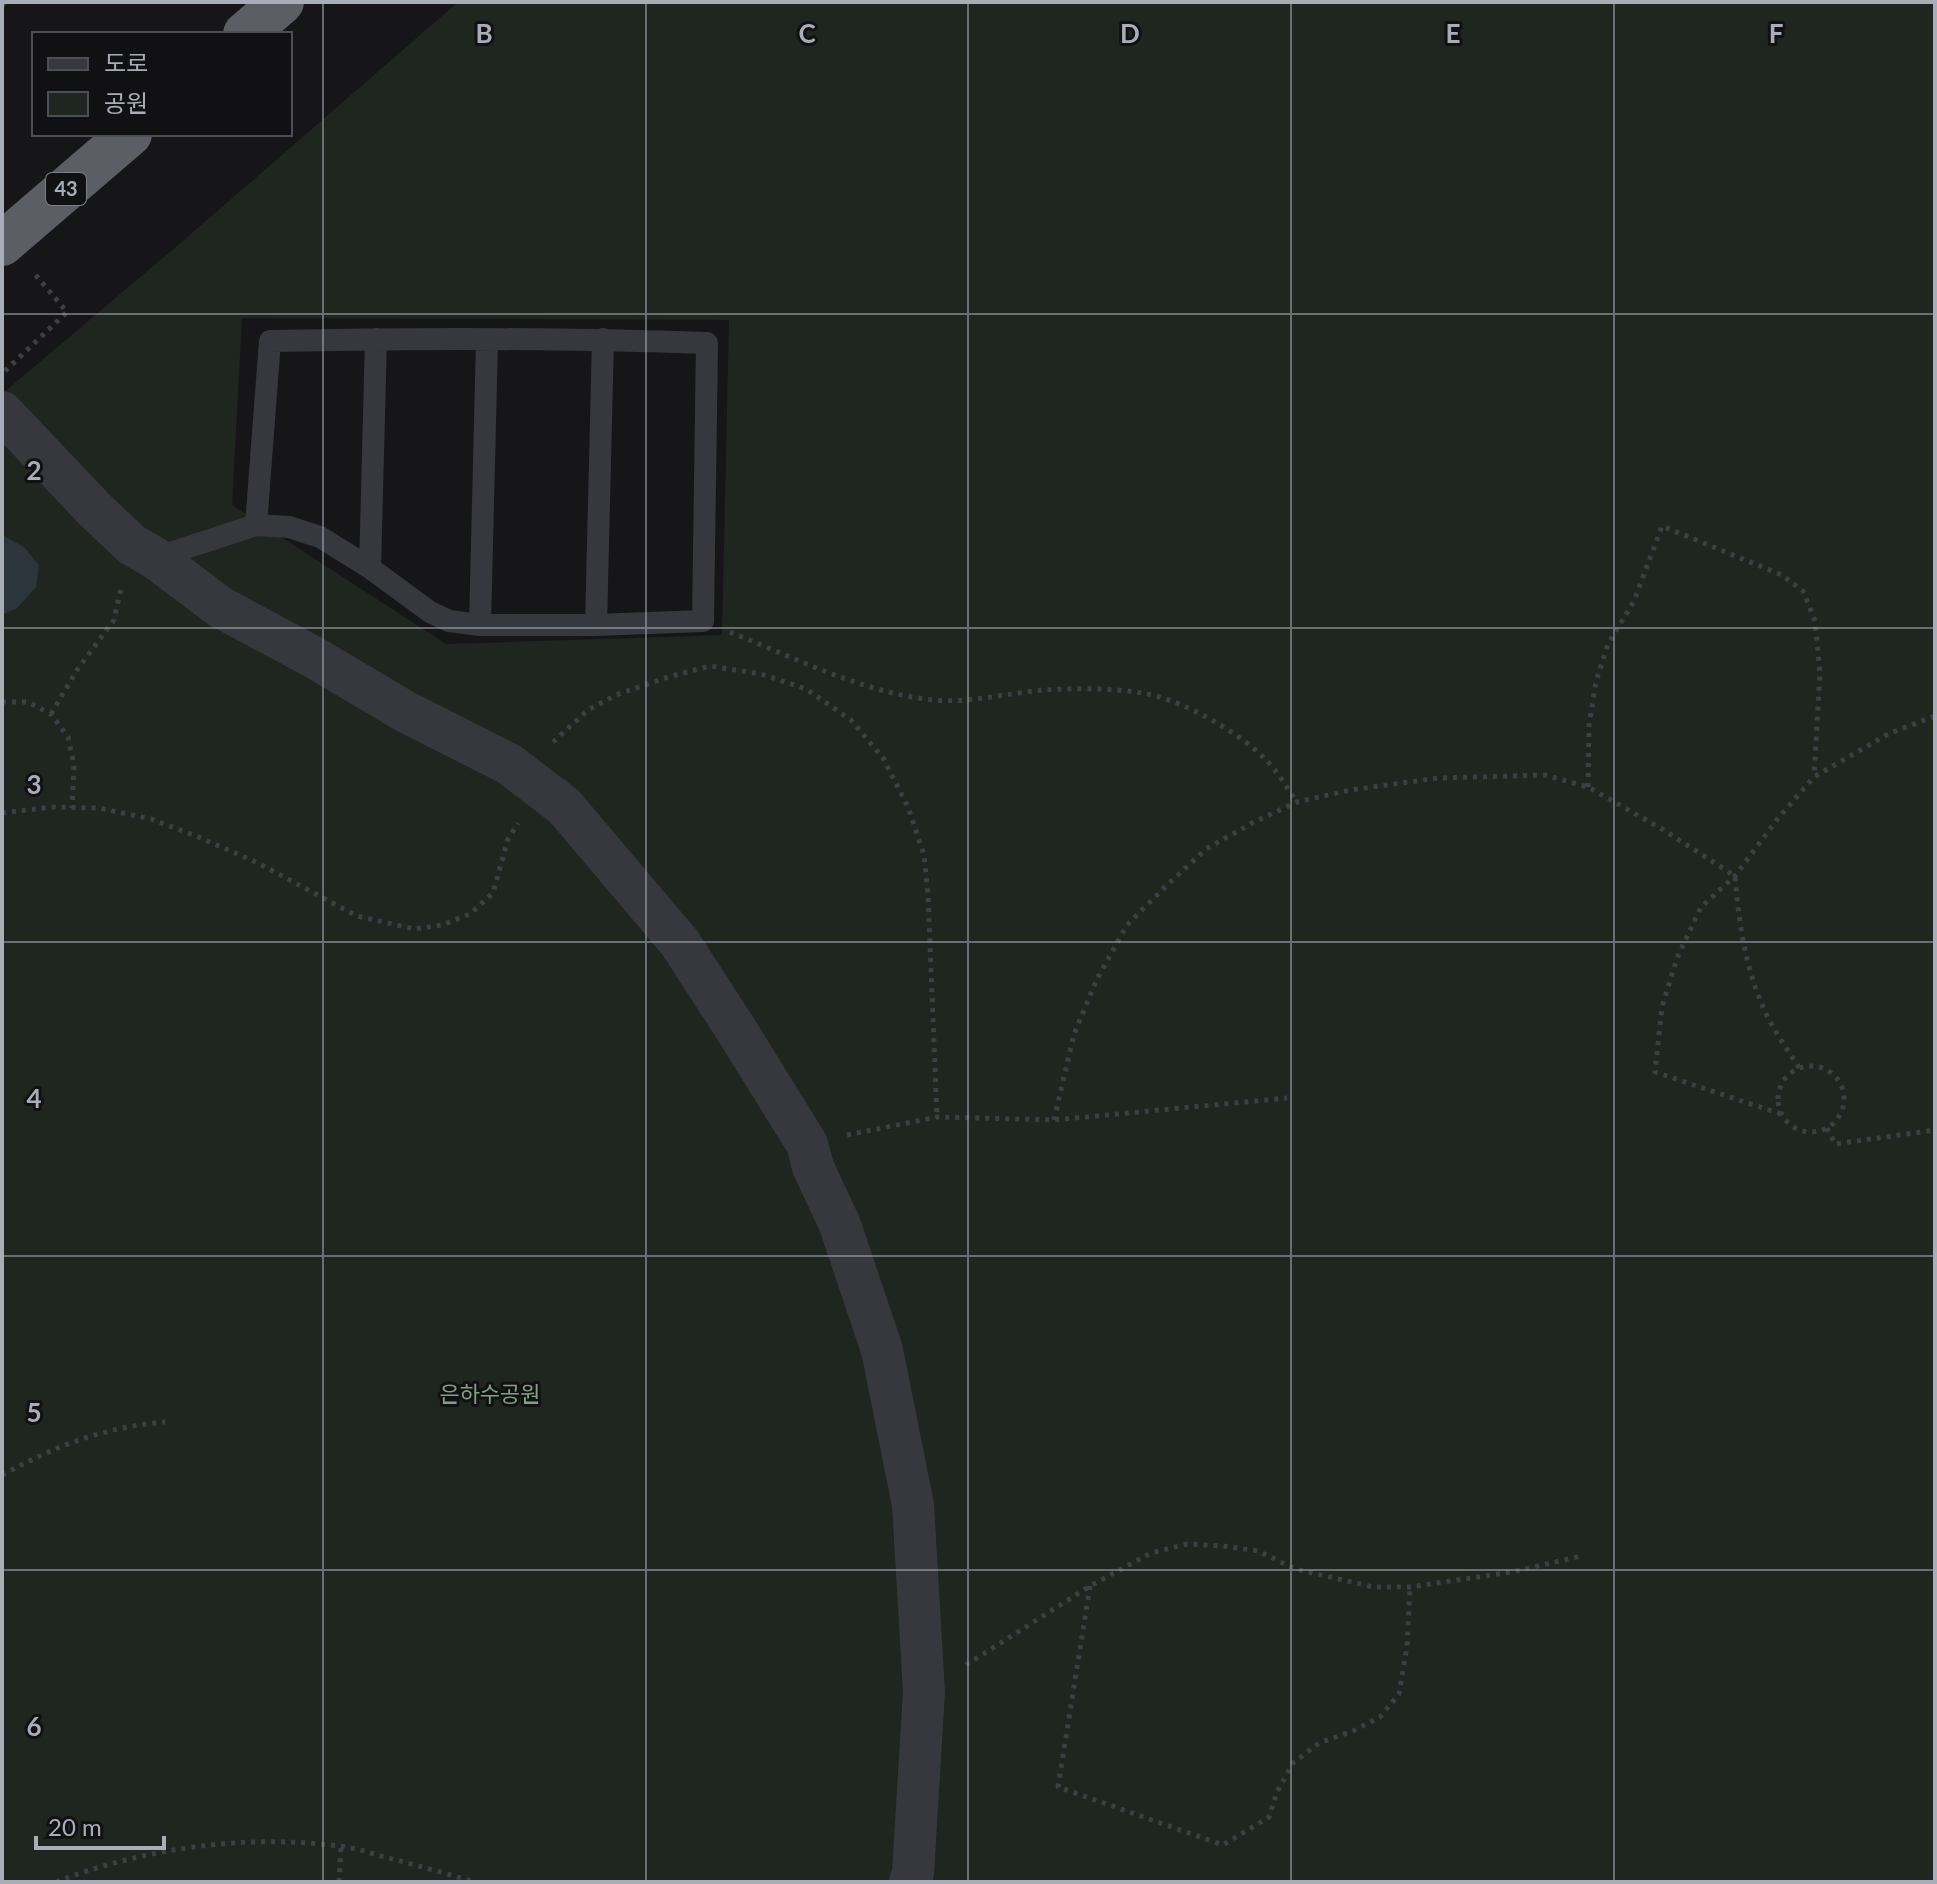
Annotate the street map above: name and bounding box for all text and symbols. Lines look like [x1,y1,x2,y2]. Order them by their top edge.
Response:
text: B [475,17,493,49]
text: C [798,17,816,49]
text: D [1120,17,1140,49]
text: E [1446,17,1460,49]
text: F [1769,17,1783,49]
legend [32,32,292,136]
text: 도로 [104,48,148,77]
text: 공원 [104,88,148,117]
road number: 43 [46,173,86,205]
text: 2 [26,454,42,486]
text: 3 [26,768,42,800]
text: 4 [26,1082,42,1114]
park label: 은하수공원 [439,1380,541,1407]
text: 5 [26,1396,42,1428]
text: 6 [26,1710,42,1742]
scale bar [36,1800,164,1850]
text: 20 m [48,1812,102,1841]

